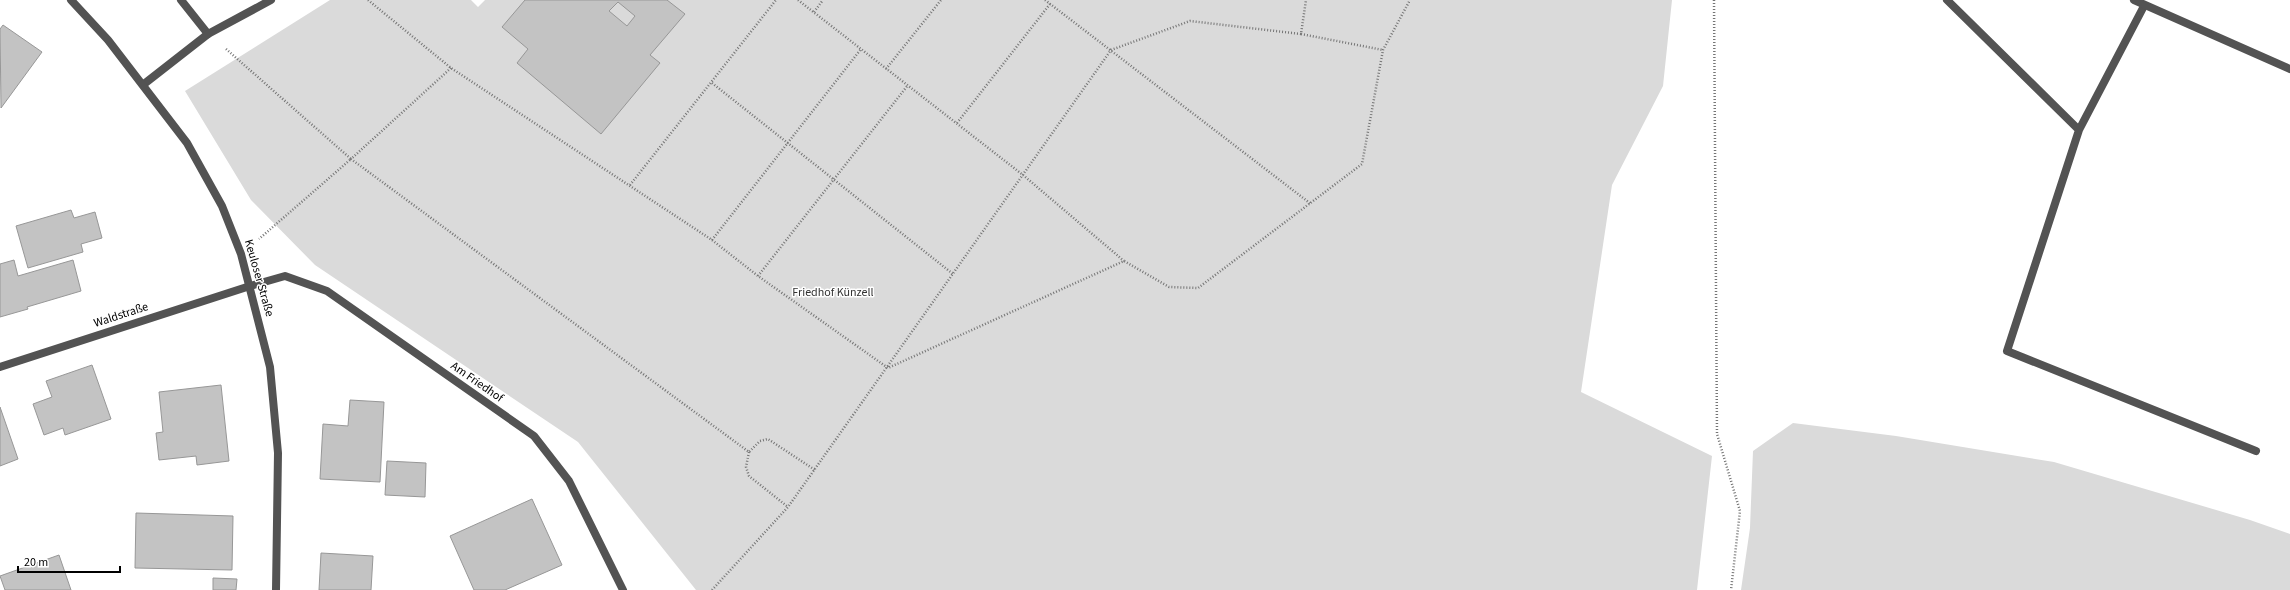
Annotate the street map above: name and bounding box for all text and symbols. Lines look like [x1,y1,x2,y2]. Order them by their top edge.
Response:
street label: Keuloser Straße [240,237,278,319]
park label: Friedhof Künzell [792,284,874,301]
street label: Waldstraße [91,298,151,332]
street label: Am Friedhof [447,358,507,407]
scale bar [18,548,120,574]
text: 20 m [24,554,48,571]

